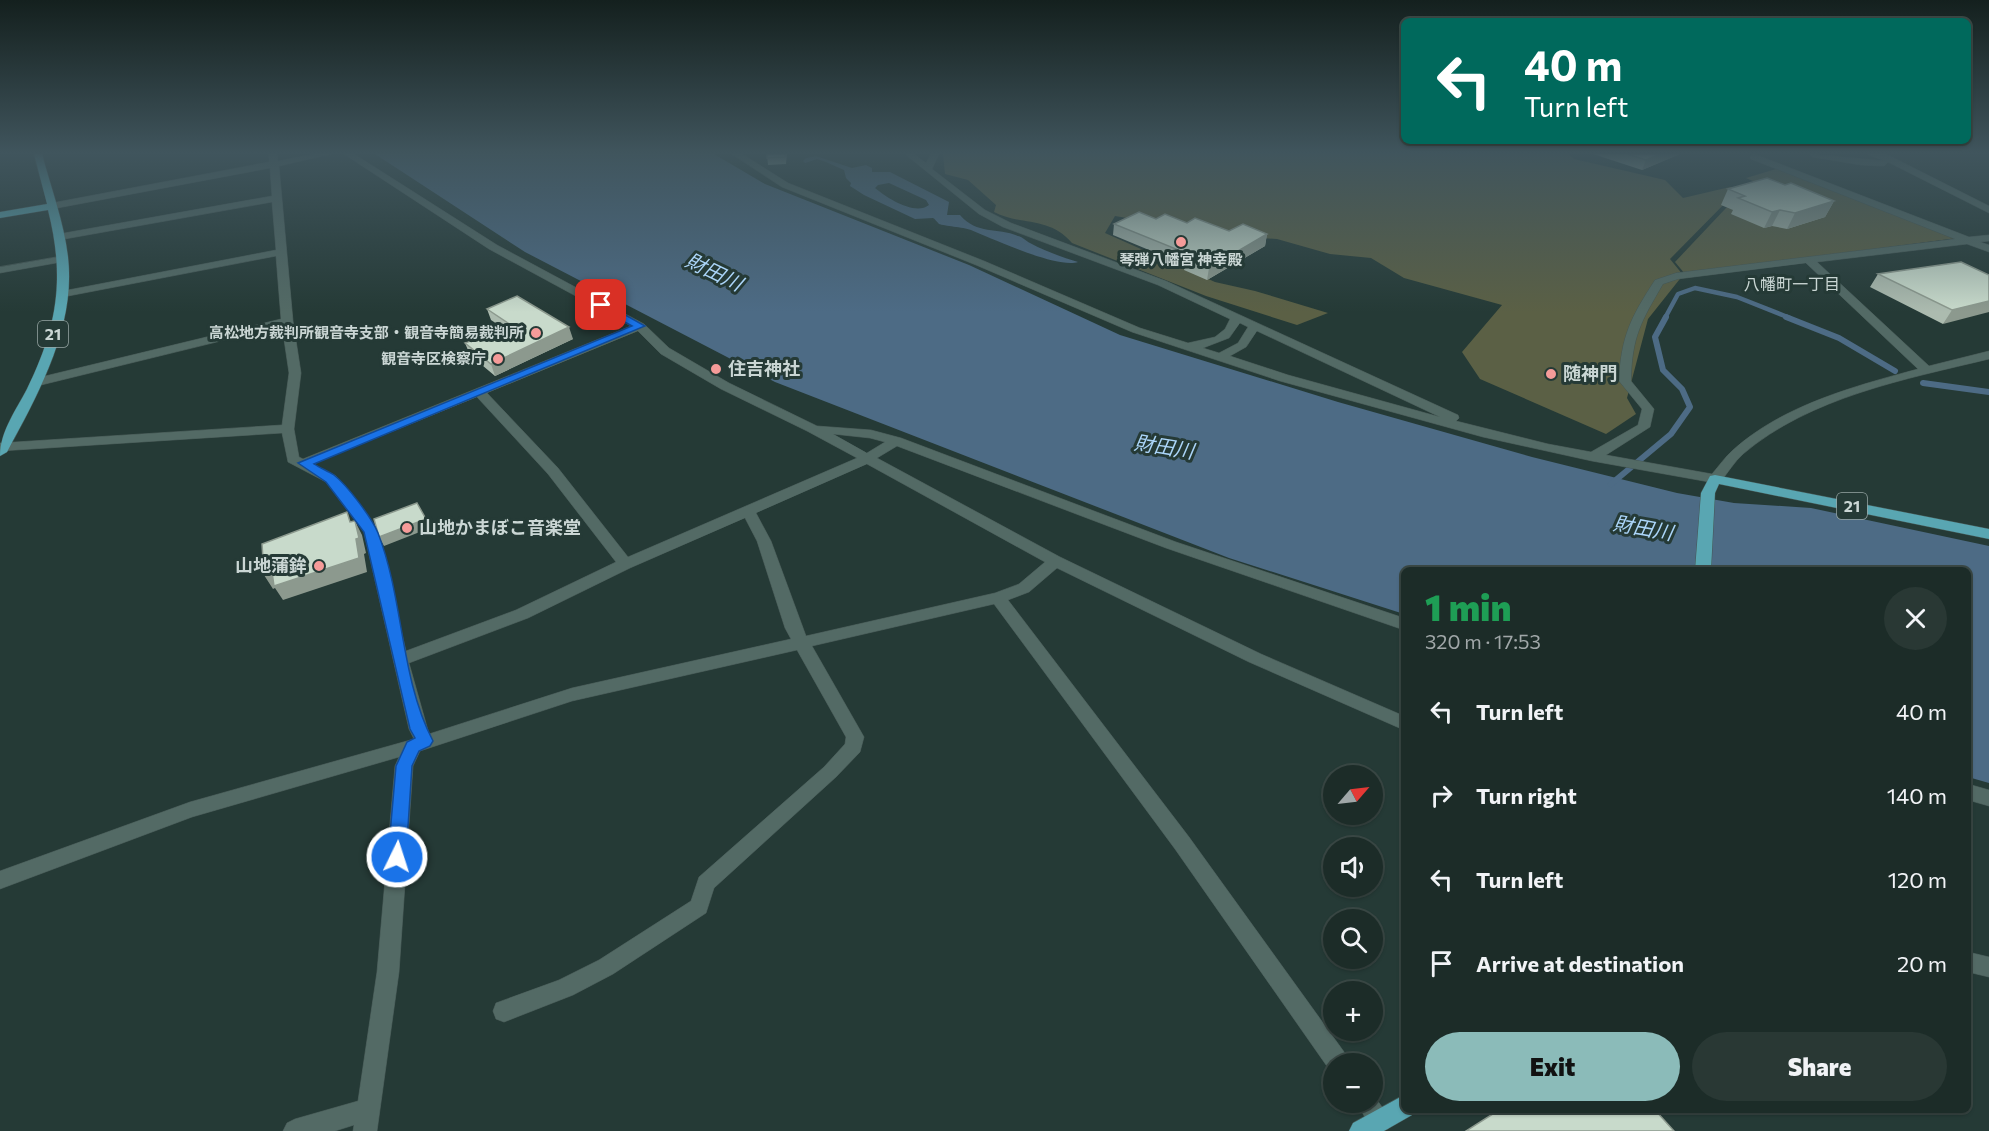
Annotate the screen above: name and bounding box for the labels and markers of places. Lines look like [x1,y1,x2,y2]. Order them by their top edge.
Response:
marker: 琴弾八幡宮 神幸殿 [1174,235,1188,249]
place label: 琴弾八幡宮 神幸殿 [1120,250,1242,268]
pin [575,279,626,330]
place label: 高松地方裁判所観音寺支部・観音寺簡易裁判所 [209,323,524,341]
marker: 高松地方裁判所観音寺支部・観音寺簡易裁判所 [529,326,543,340]
place label: 観音寺区検察庁 [381,349,486,367]
marker: 観音寺区検察庁 [491,352,505,366]
place label: 住吉神社 [728,357,800,379]
marker: 住吉神社 [709,362,723,376]
place label: 随神門 [1563,362,1617,384]
marker: 随神門 [1544,367,1558,381]
place label: 山地かまぼこ音楽堂 [419,516,581,538]
marker: 山地かまぼこ音楽堂 [400,521,414,535]
place label: 山地蒲鉾 [235,554,307,576]
marker: 山地蒲鉾 [312,559,326,573]

